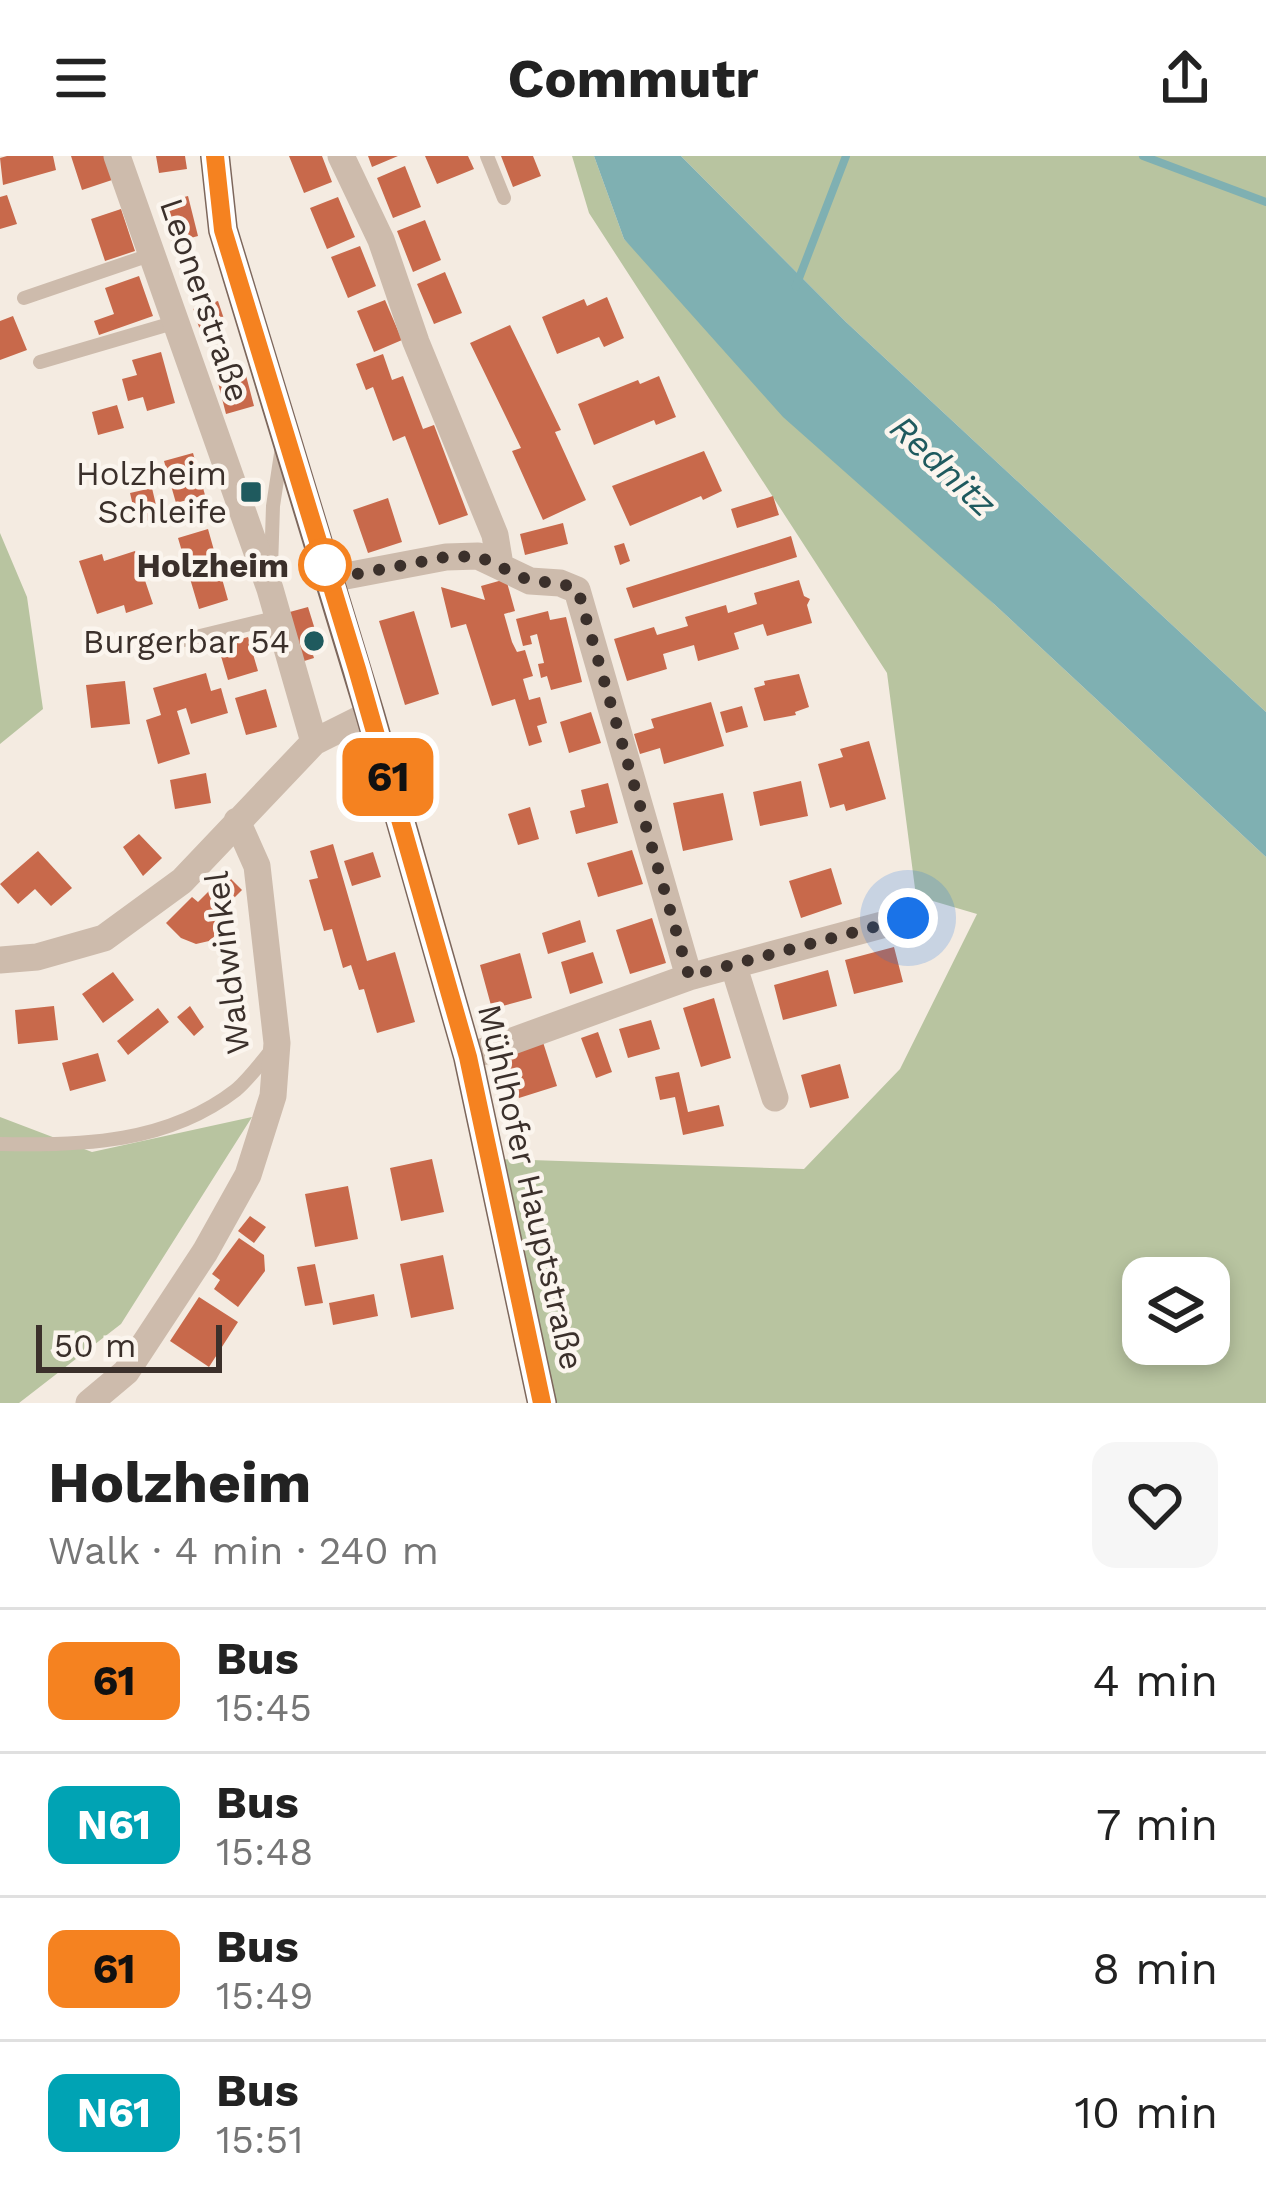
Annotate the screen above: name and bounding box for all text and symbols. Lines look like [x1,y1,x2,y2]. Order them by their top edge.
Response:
icon: menu [48,45,114,111]
icon: share [1152,45,1218,111]
text: Commutr [508,47,759,110]
street label: Leonerstraße [152,193,258,407]
water label: Rednitz [882,407,1005,526]
place label: Holzheim Schleife [76,454,227,531]
marker: Holzheim Schleife [238,479,264,505]
marker: Holzheim [300,540,350,590]
place label: Holzheim [137,546,289,585]
place label: Burgerbar 54 [83,622,290,661]
marker: Burgerbar 54 [301,628,327,654]
line badge: 61 [334,738,442,816]
text: 61 [366,752,410,801]
street label: Waldwinkel [196,869,258,1057]
your location [878,888,938,948]
street label: Mühlhofer Hauptstraße [470,1000,592,1374]
map controls [1122,1257,1230,1365]
button: layers [1122,1257,1230,1365]
scale bar [36,1319,222,1372]
text: 50 m [54,1326,136,1365]
button: heart [1092,1442,1218,1568]
text: Holzheim [48,1449,311,1516]
text: Walk · 4 min · 240 m [48,1528,439,1573]
text: Bus [216,1632,299,1685]
text: 4 min [1092,1654,1218,1707]
text: 61 [92,1656,136,1705]
text: 15:45 [216,1685,312,1730]
text: Bus [216,1776,299,1829]
text: 7 min [1096,1798,1218,1851]
text: N61 [77,1800,151,1849]
text: 15:48 [216,1829,313,1874]
text: Bus [216,1920,299,1973]
text: 8 min [1092,1942,1218,1995]
text: 61 [92,1944,136,1993]
text: 15:49 [216,1973,313,2018]
text: Bus [216,2064,299,2117]
text: 10 min [1074,2086,1218,2139]
text: N61 [77,2088,151,2137]
text: 15:51 [216,2117,303,2162]

